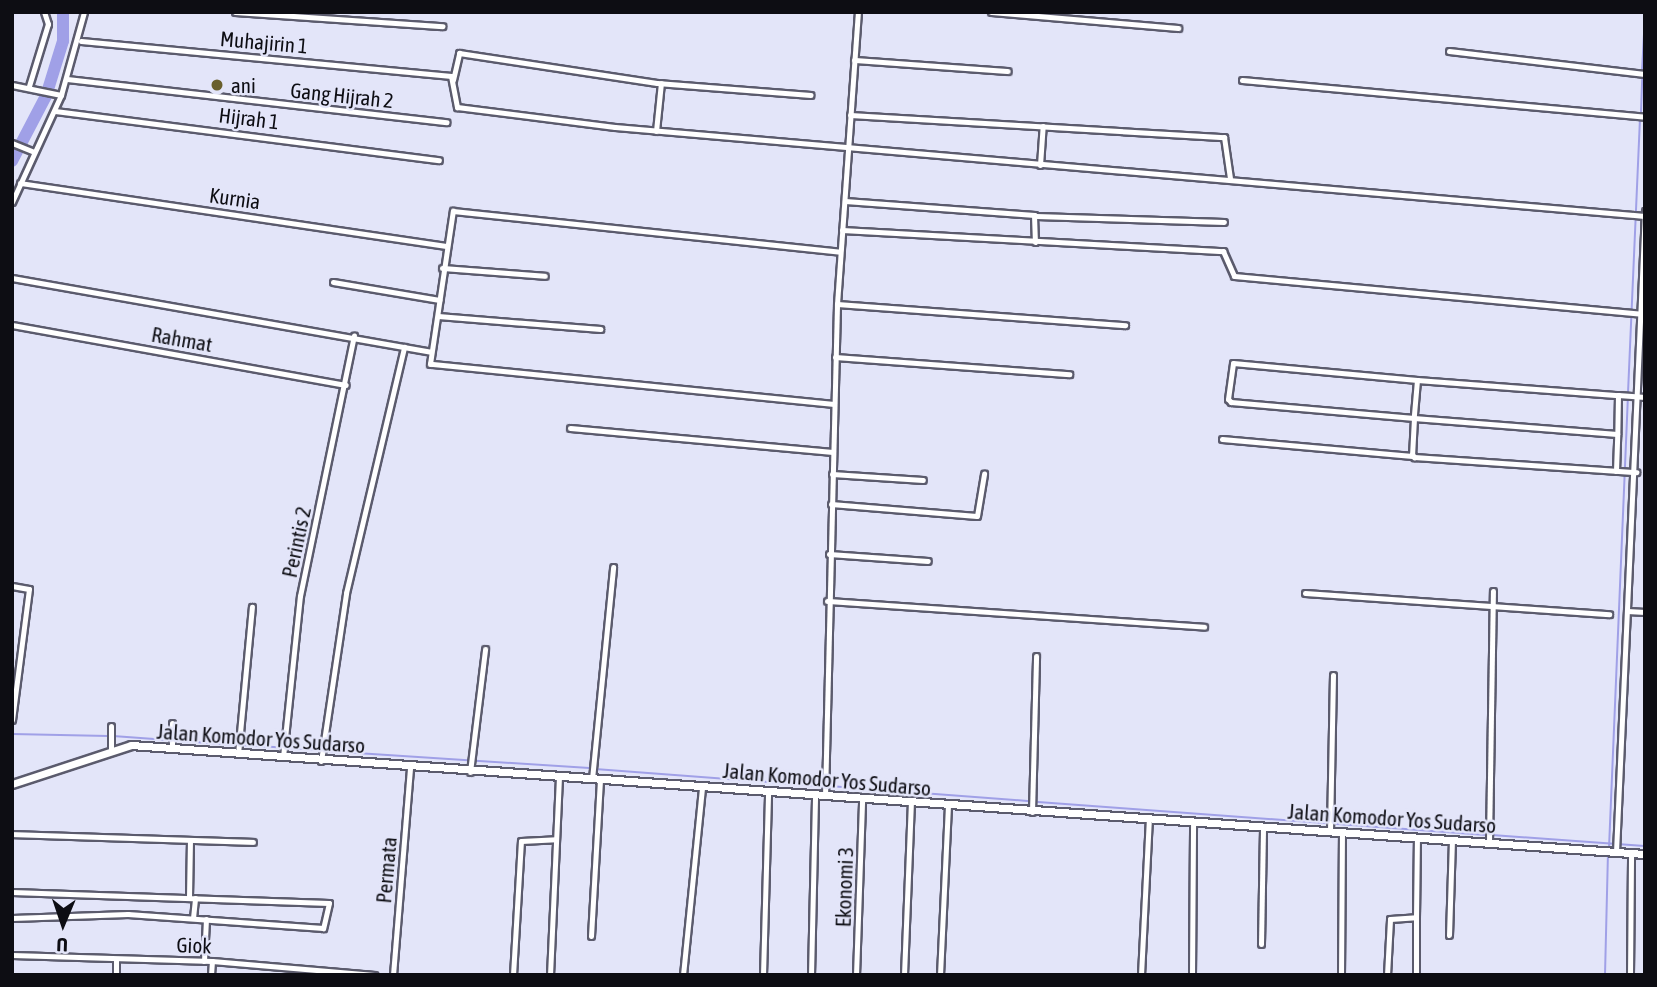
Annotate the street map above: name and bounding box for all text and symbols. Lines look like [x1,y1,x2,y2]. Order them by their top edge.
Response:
street label: Muhajirin 1 [219,26,309,58]
place label: ani [231,72,256,98]
marker: ani [209,77,225,93]
street label: Gang Hijrah 2 [289,77,395,113]
street label: Hijrah 1 [218,102,280,134]
street label: Kurnia [208,182,262,214]
street label: Rahmat [150,321,214,357]
street label: Perintis 2 [276,504,316,580]
street label: Jalan Komodor Yos Sudarso [156,718,366,758]
street label: Jalan Komodor Yos Sudarso [722,757,932,801]
street label: Jalan Komodor Yos Sudarso [1287,798,1497,838]
street label: Permata [371,836,401,904]
street label: Ekonomi 3 [830,846,858,928]
north arrow [28,889,98,959]
street label: Giok [176,932,212,958]
text: U [56,934,68,956]

